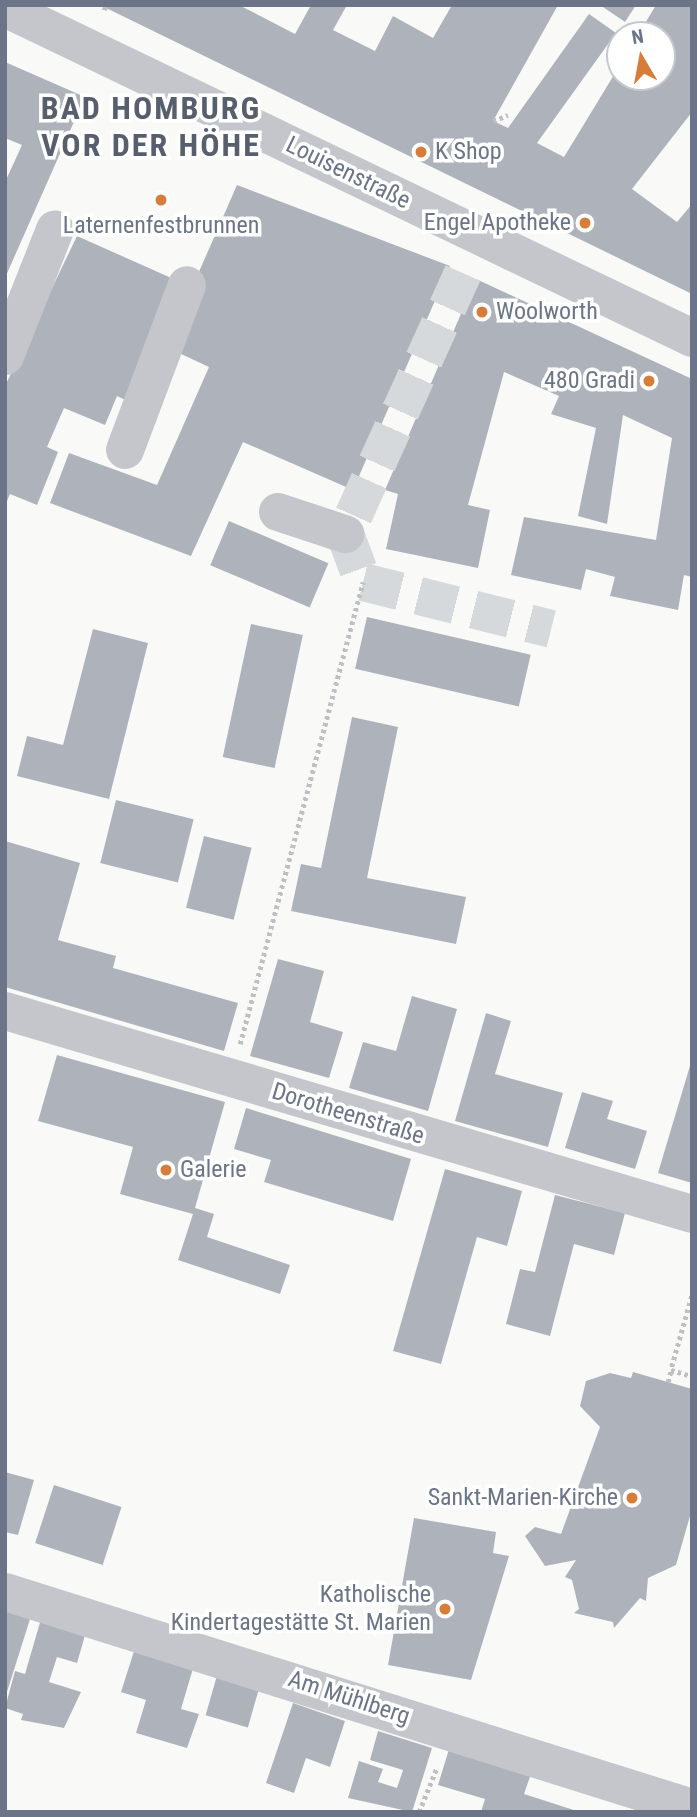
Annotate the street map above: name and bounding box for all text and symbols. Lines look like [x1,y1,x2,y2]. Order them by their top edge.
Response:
north arrow [606,21,676,91]
text: N [630,24,645,49]
district label: BAD HOMBURG VOR DER HÖHE [42,90,260,165]
street label: Louisenstraße [281,131,415,215]
place label: K Shop [435,138,502,166]
marker: K Shop [413,144,429,160]
marker: Laternenfestbrunnen [153,192,169,208]
place label: Engel Apotheke [424,209,571,237]
place label: Laternenfestbrunnen [63,212,259,240]
marker: Engel Apotheke [577,215,593,231]
place label: Woolworth [496,298,598,326]
marker: Woolworth [474,304,490,320]
place label: 480 Gradi [544,367,635,395]
marker: 480 Gradi [641,373,657,389]
street label: Dorotheenstraße [268,1077,428,1151]
place label: Galerie [180,1156,247,1184]
marker: Galerie [158,1162,174,1178]
place label: Sankt-Marien-Kirche [428,1484,618,1512]
marker: Sankt-Marien-Kirche [624,1490,640,1506]
place label: Katholische Kindertagestätte St. Marien [171,1581,431,1637]
marker: Katholische Kindertagestätte St. Marien [437,1601,453,1617]
street label: Am Mühlberg [285,1665,413,1731]

